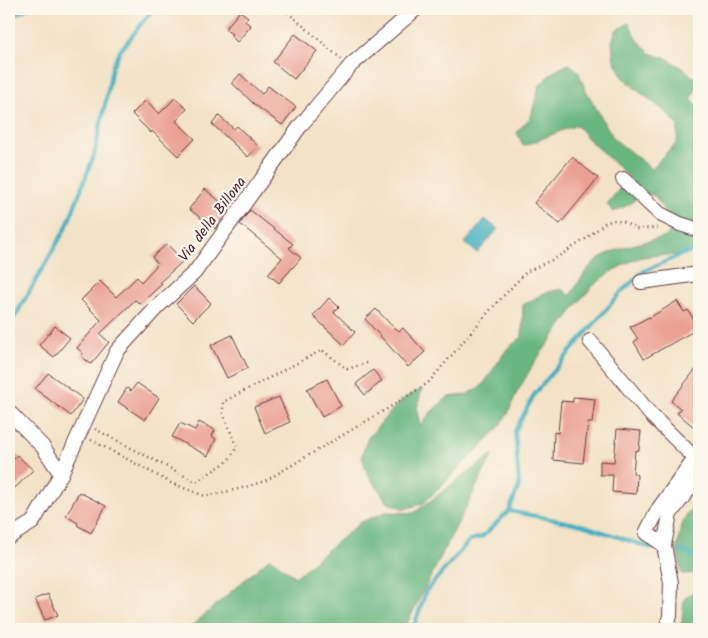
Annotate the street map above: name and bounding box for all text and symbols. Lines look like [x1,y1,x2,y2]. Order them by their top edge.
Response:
street label: Via della Billona [173,172,253,267]

